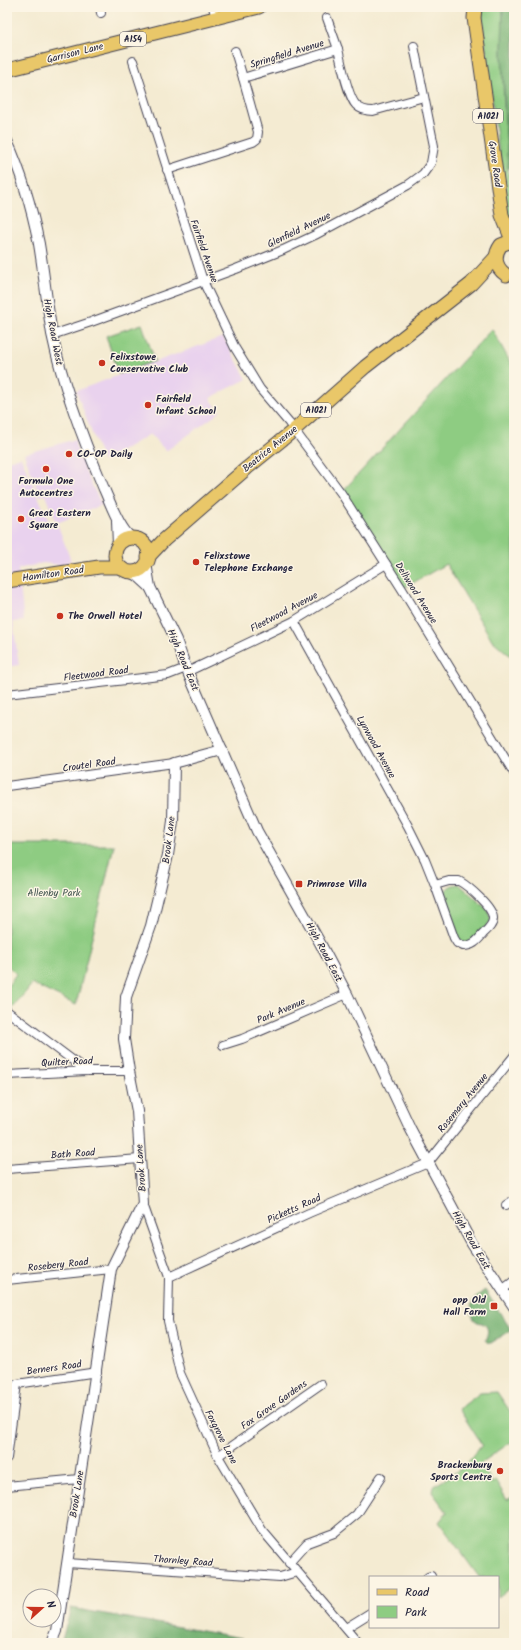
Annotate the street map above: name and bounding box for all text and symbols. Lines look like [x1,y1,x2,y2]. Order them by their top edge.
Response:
road number: A154 [120,32,146,46]
street label: Springfield Avenue [248,35,326,73]
street label: Garrison Lane [45,38,106,68]
road number: A1021 [473,109,503,123]
street label: Grove Road [484,140,506,189]
street label: Glenfield Avenue [264,207,334,252]
street label: Fairfield Avenue [186,217,223,285]
street label: High Road West [39,297,67,367]
place label: Felixstowe Conservative Club [110,349,189,377]
marker: Felixstowe Conservative Club [97,358,107,368]
place label: Fairfield Infant School [156,391,216,419]
marker: Fairfield Infant School [143,400,153,410]
road number: A1021 [301,403,331,417]
street label: Beatrice Avenue [239,421,302,476]
place label: CO-OP Daily [77,446,133,462]
marker: CO-OP Daily [64,449,74,459]
marker: Formula One Autocentres [41,464,51,474]
place label: Formula One Autocentres [19,473,74,501]
place label: Great Eastern Square [29,505,91,533]
marker: Great Eastern Square [16,514,26,524]
place label: Felixstowe Telephone Exchange [204,548,293,576]
marker: Felixstowe Telephone Exchange [191,557,201,567]
street label: Dellwood Avenue [391,559,442,627]
street label: Hamilton Road [21,562,86,586]
street label: Fleetwood Avenue [247,587,321,637]
place label: The Orwell Hotel [68,608,142,624]
marker: The Orwell Hotel [55,611,65,621]
street label: High Road East [163,627,203,694]
street label: Fleetwood Road [63,662,130,686]
street label: Lynwood Avenue [352,713,400,782]
street label: Croutel Road [61,753,118,777]
street label: Brook Lane [158,815,180,865]
place label: Primrose Villa [307,876,367,892]
marker: Primrose Villa [294,879,304,889]
park label: Allenby Park [28,885,81,901]
street label: High Road East [301,919,347,985]
street label: Park Avenue [254,993,308,1028]
street label: Quilter Road [41,1053,94,1071]
street label: Rosemary Avenue [434,1069,493,1136]
street label: Brook Lane [131,1143,151,1192]
street label: Bath Road [50,1144,97,1164]
street label: Picketts Road [264,1190,324,1228]
street label: High Road East [448,1207,494,1273]
street label: Rosebery Road [27,1254,90,1276]
place label: opp Old Hall Farm [443,1292,487,1320]
marker: opp Old Hall Farm [489,1301,499,1311]
street label: Berners Road [25,1356,84,1380]
street label: Fox Grove Gardens [237,1376,311,1434]
street label: Foxgrove Lane [200,1407,242,1468]
place label: Brackenbury Sports Centre [430,1457,493,1485]
marker: Brackenbury Sports Centre [495,1466,505,1476]
street label: Brook Lane [65,1469,89,1519]
street label: Thornley Road [153,1551,214,1571]
legend [369,1576,499,1628]
text: Road [405,1583,430,1602]
north arrow [22,1588,62,1628]
text: N [41,1598,60,1611]
text: Park [405,1603,427,1622]

